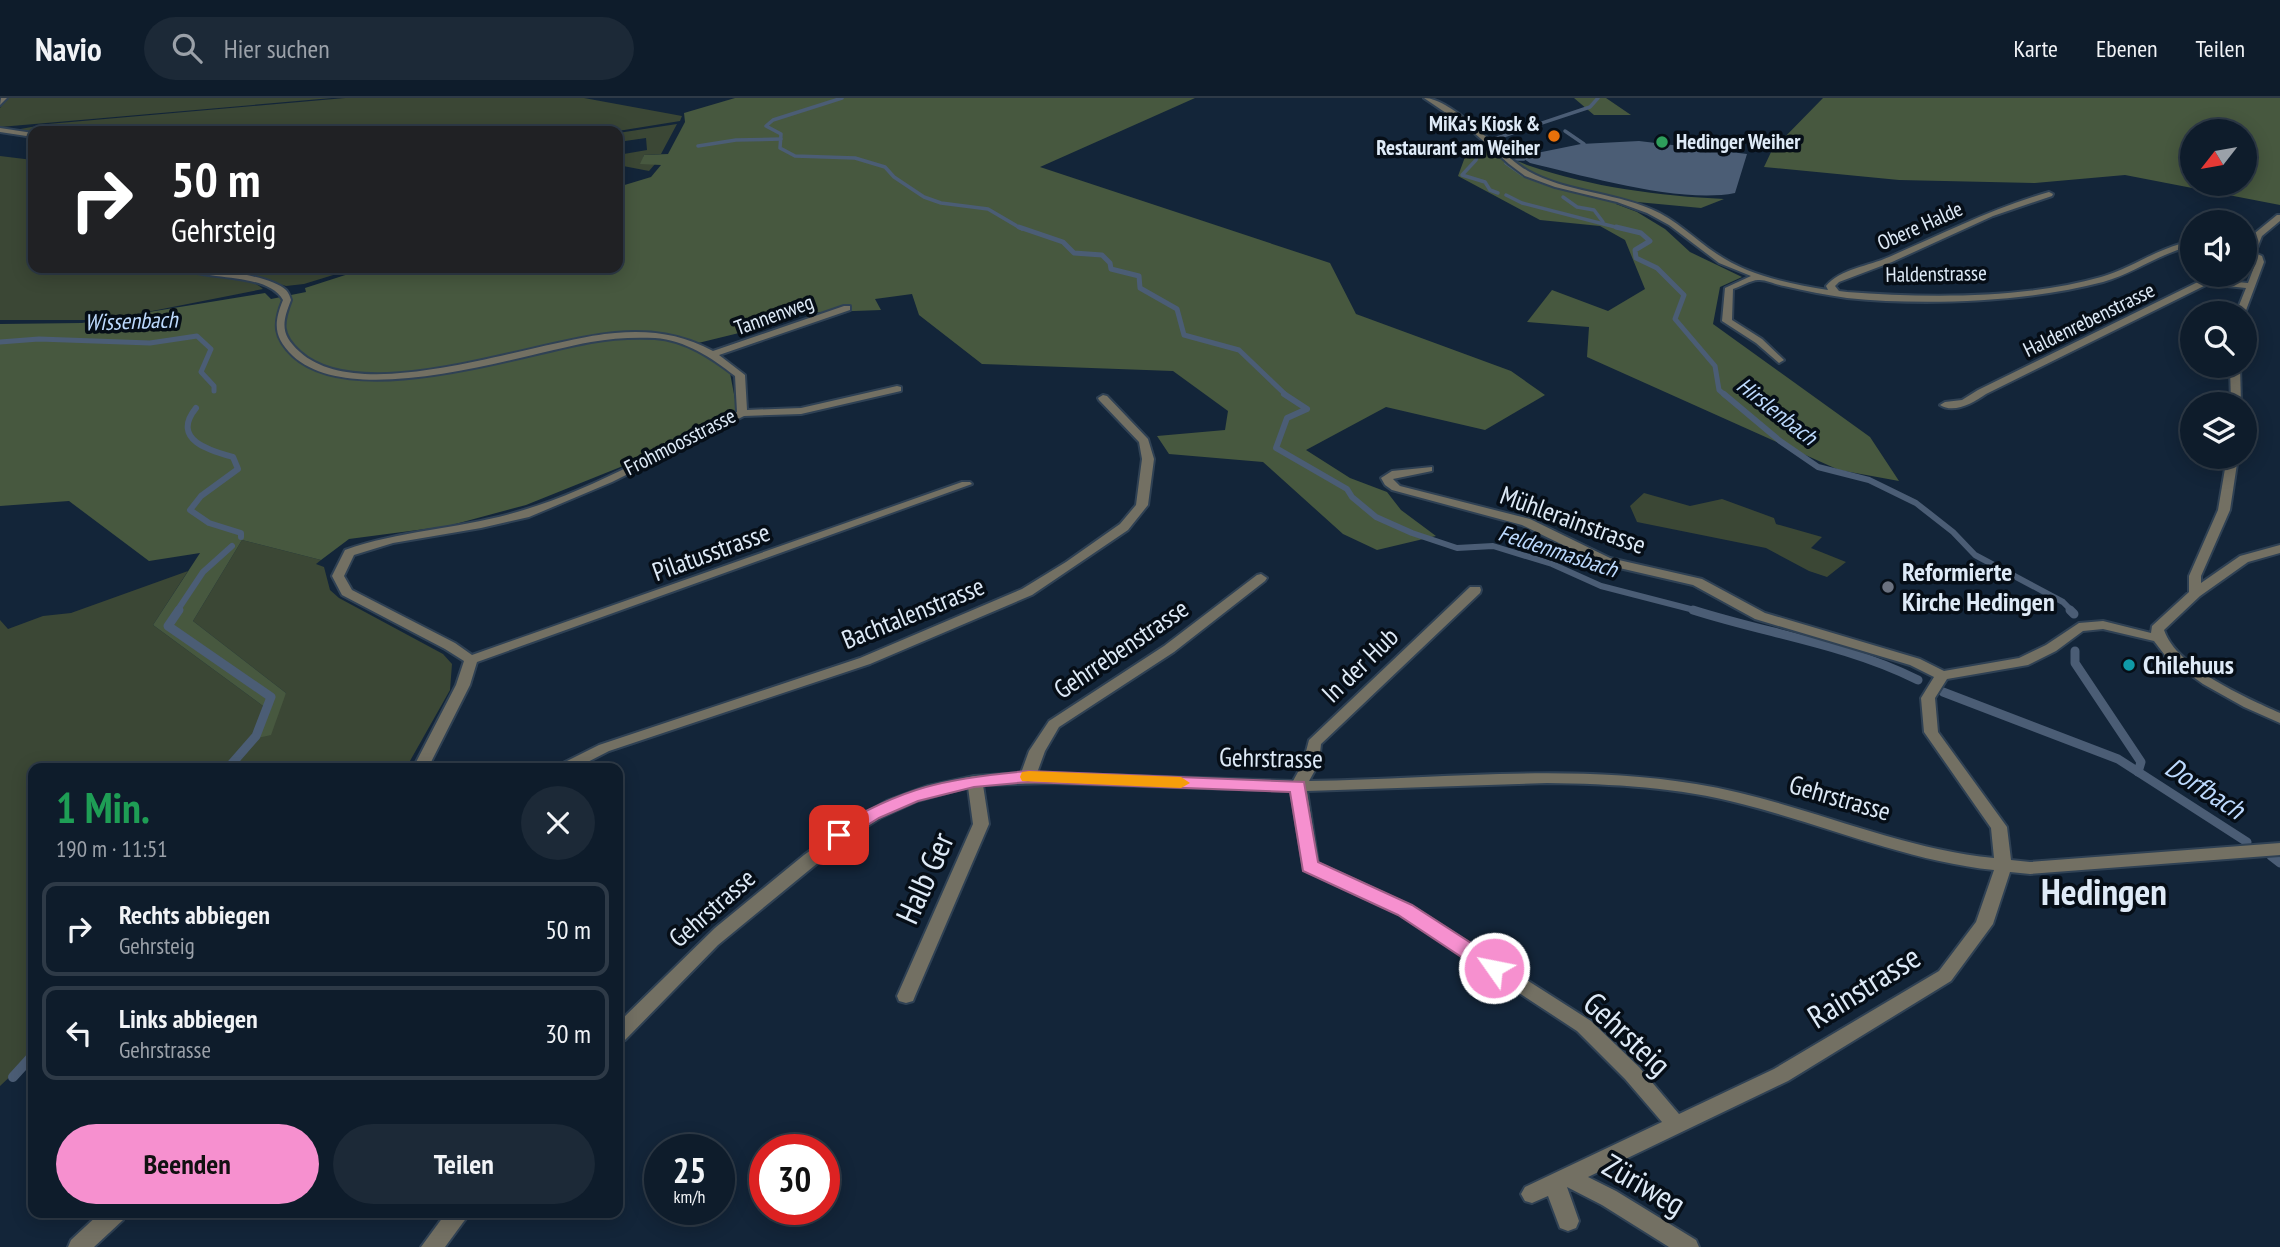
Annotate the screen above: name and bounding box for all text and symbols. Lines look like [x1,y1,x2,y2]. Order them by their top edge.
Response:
search box [144,17,634,80]
text: Navio [35,27,102,70]
icon: search [168,29,206,67]
text: Hier suchen [224,32,330,65]
text: Karte [2014,33,2058,64]
text: Ebenen [2096,33,2158,64]
text: Teilen [2196,33,2245,64]
place label: MiKa's Kiosk & Restaurant am Weiher [1376,110,1541,161]
north arrow [2180,119,2258,196]
map controls [2180,119,2257,469]
marker: MiKa's Kiosk & Restaurant am Weiher [1546,128,1562,144]
place label: Hedinger Weiher [1676,128,1801,155]
marker: Hedinger Weiher [1654,134,1670,150]
text: 50 m [171,147,260,211]
icon: right [56,154,147,245]
street label: Obere Halde [1873,195,1967,256]
text: Gehrsteig [171,209,276,251]
button: sound [2180,210,2257,287]
street label: Haldenstrasse [1885,259,1987,288]
street label: Haldenrebenstrasse [2019,276,2159,363]
street label: Tannenweg [731,288,817,341]
button: search [2180,301,2257,378]
water label: Wissenbach [84,304,180,337]
water label: Hirslenbach [1731,370,1825,452]
button: layers [2180,392,2257,469]
street label: Frohmoosstrasse [619,402,740,481]
street label: Mühlerainstrasse [1496,478,1650,561]
street label: Pilatusstrasse [647,515,774,588]
water label: Feldenmasbach [1495,518,1623,584]
place label: Reformierte Kirche Hedingen [1902,555,2055,618]
street label: Bachtalenstrasse [837,569,989,656]
marker: Reformierte Kirche Hedingen [1880,579,1896,595]
street label: Gehrrebenstrasse [1047,592,1194,706]
street label: In der Hub [1314,620,1405,709]
place label: Chilehuus [2143,648,2234,681]
marker: Chilehuus [2121,657,2137,673]
street label: Gehrstrasse [1219,740,1323,775]
water label: Dorfbach [2159,748,2253,828]
street label: Gehrstrasse [1786,767,1895,828]
text: 1 Min. [56,780,150,835]
button: close [521,786,595,860]
pin [809,805,869,865]
icon: arrive [820,816,858,854]
street label: Halb Ger [885,825,963,930]
text: 190 m · 11:51 [56,834,168,863]
street label: Gehrstrasse [662,861,762,954]
district label: Hedingen [2041,867,2167,915]
text: Rechts abbiegen [119,898,270,931]
icon: right [60,910,98,948]
text: 50 m [545,913,591,946]
text: Gehrsteig [119,931,195,960]
position arrow [1457,931,1531,1005]
street label: Rainstrasse [1799,935,1928,1037]
street label: Gehrsteig [1575,982,1680,1084]
text: Links abbiegen [119,1002,258,1035]
icon: left [60,1014,98,1052]
text: 30 m [545,1017,591,1050]
text: Gehrstrasse [119,1035,211,1064]
button: Beenden [56,1124,319,1204]
button: Teilen [333,1124,595,1204]
speed limit sign: 30 [749,1134,840,1225]
street label: Züriweg [1595,1144,1694,1225]
text: 25 [673,1147,706,1193]
text: km/h [674,1185,705,1208]

